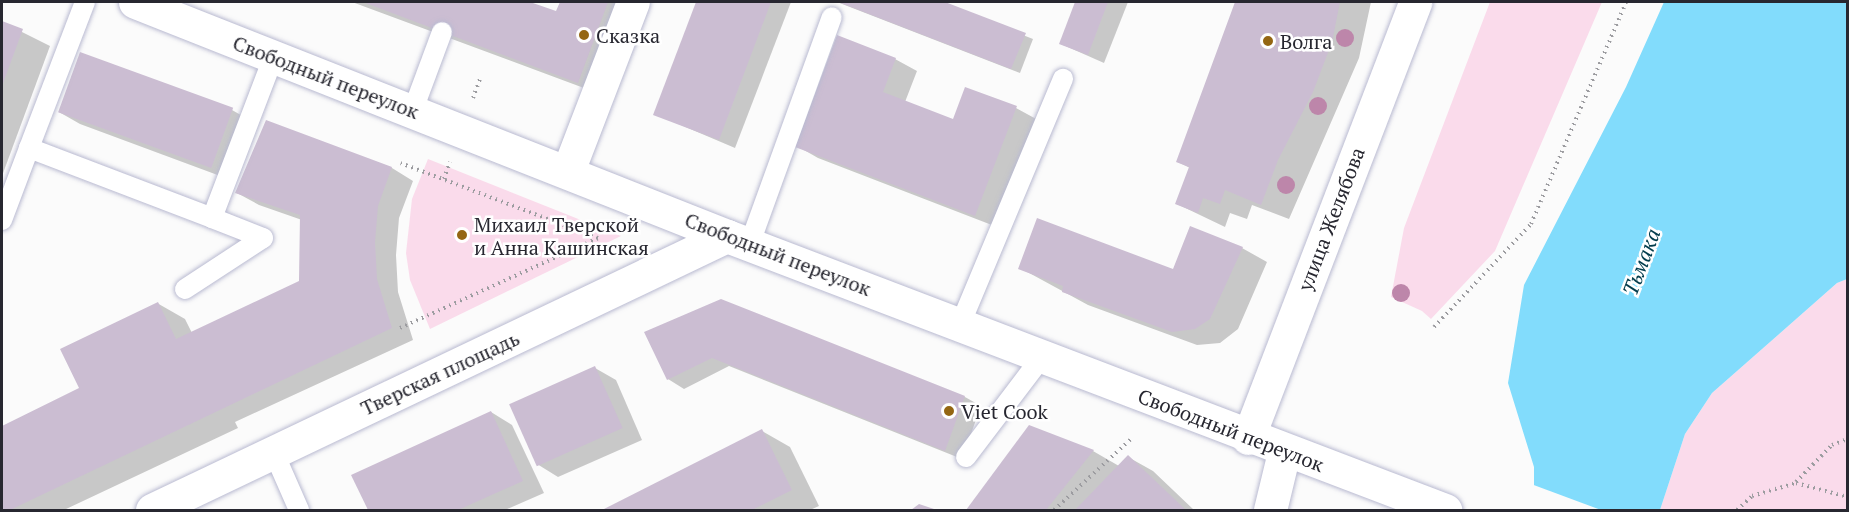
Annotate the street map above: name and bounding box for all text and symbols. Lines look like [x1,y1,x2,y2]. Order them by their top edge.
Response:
place label: Сказка [596,23,660,47]
marker: Сказка [577,28,591,42]
place label: Волга [1280,29,1332,53]
street label: Свободный переулок [230,30,422,124]
marker: Волга [1261,34,1275,48]
street label: улица Желябова [1293,144,1369,294]
street label: Свободный переулок [682,207,874,301]
place label: Михаил Тверской и Анна Кашинская [474,212,649,259]
water label: Тьмака [1617,225,1665,299]
marker: Михаил Тверской и Анна Кашинская [455,228,469,242]
street label: Тверская площадь [357,326,523,420]
street label: Свободный переулок [1135,383,1327,477]
place label: Viet Cook [961,399,1048,423]
marker: Viet Cook [942,404,956,418]

